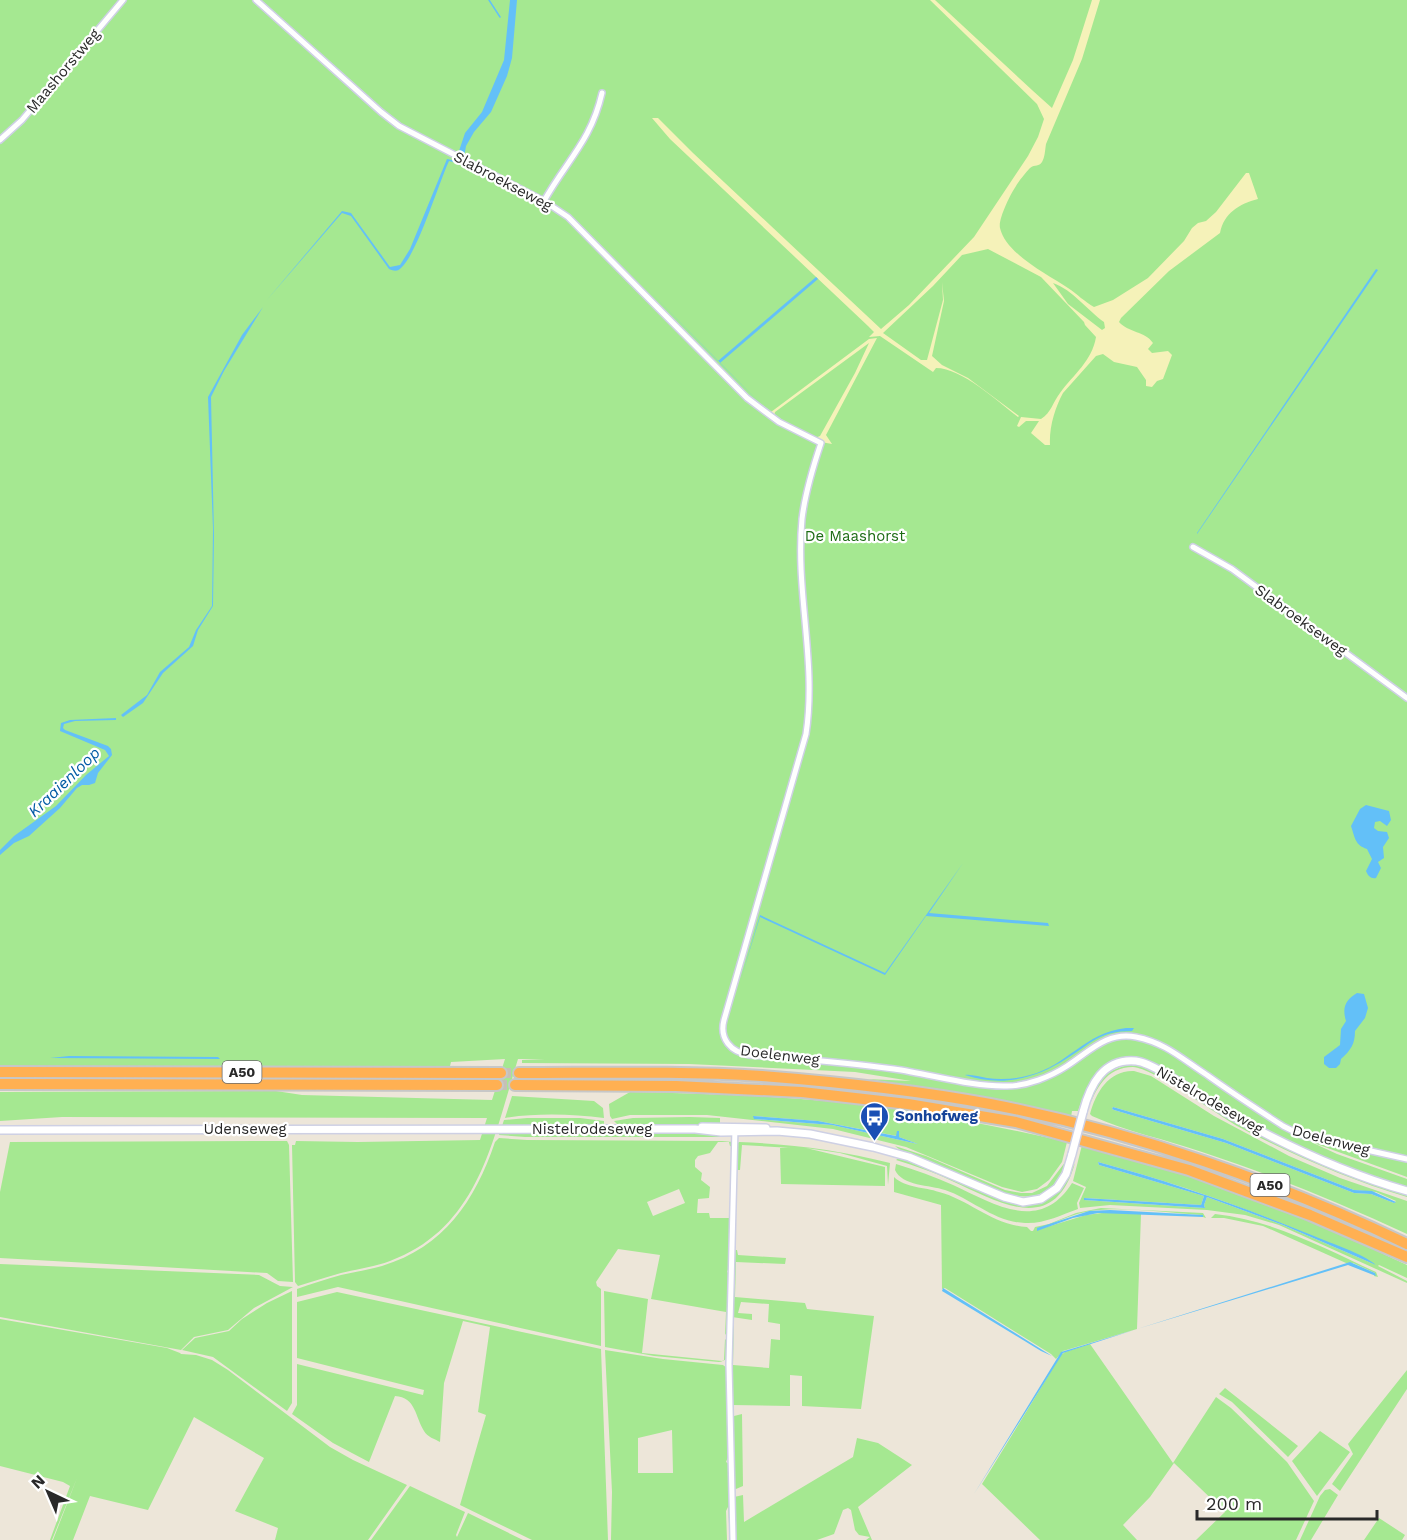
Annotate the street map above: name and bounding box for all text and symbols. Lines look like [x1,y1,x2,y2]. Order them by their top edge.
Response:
street label: Maashorstweg [22,25,104,117]
street label: Slabroekseweg [451,147,555,215]
park label: De Maashorst [805,527,906,545]
street label: Slabroekseweg [1251,581,1351,659]
water label: Kraaienloop [24,743,104,821]
street label: Doelenweg [739,1041,821,1069]
road number: A50 [222,1061,262,1083]
street label: Nistelrodeseweg [1153,1062,1267,1138]
bus stop icon: Sonhofweg [858,1100,890,1142]
place label: Sonhofweg [895,1107,978,1125]
street label: Udenseweg [203,1120,287,1138]
street label: Nistelrodeseweg [532,1120,652,1138]
street label: Doelenweg [1290,1121,1372,1159]
road number: A50 [1250,1174,1290,1196]
north arrow [18,1462,78,1522]
text: N [27,1471,49,1493]
scale bar [1197,1483,1377,1521]
text: 200 m [1206,1493,1262,1514]

